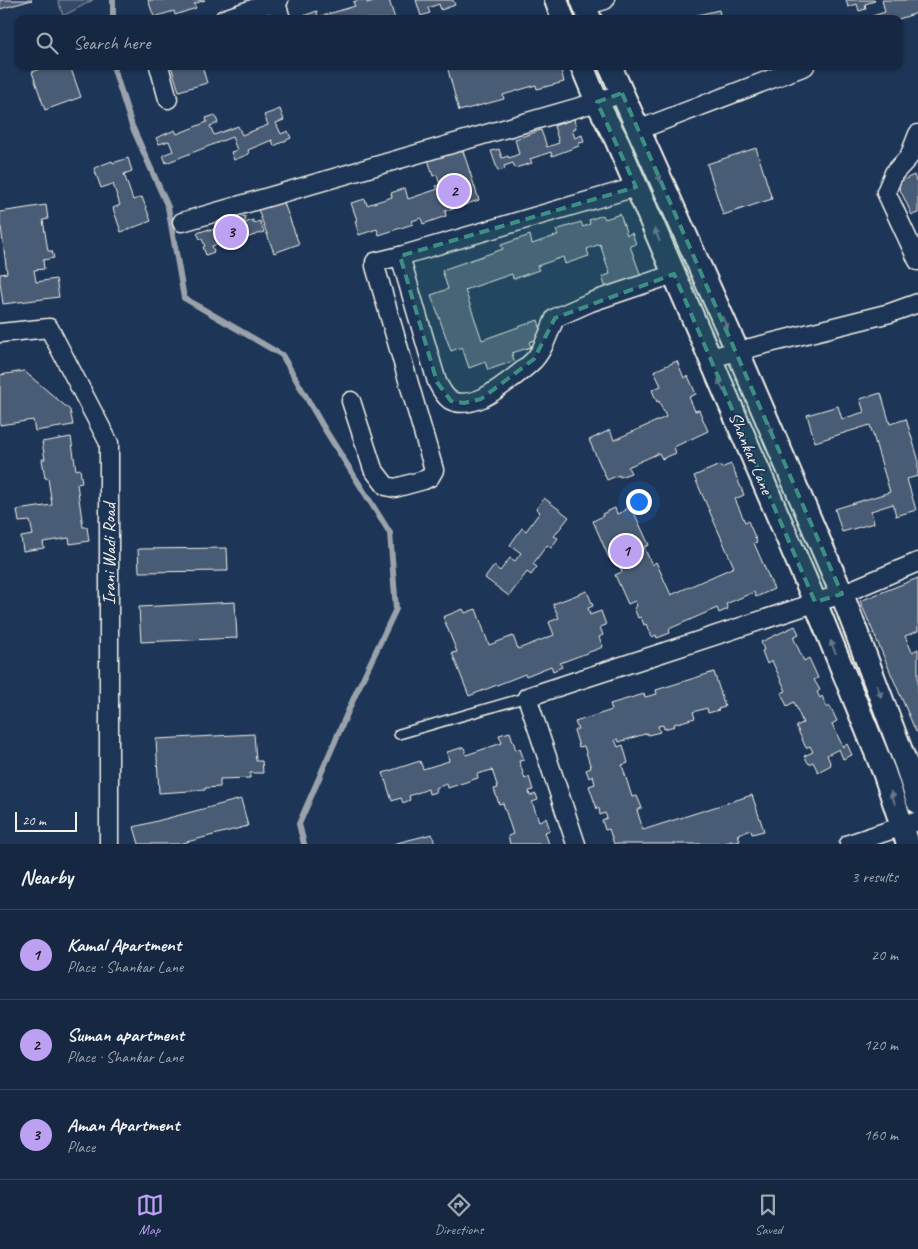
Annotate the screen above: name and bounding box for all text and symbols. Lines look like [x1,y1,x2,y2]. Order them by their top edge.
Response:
search box [15,15,903,70]
icon: search [33,29,61,57]
text: Search here [73,31,150,55]
one-way arrow [655,168,663,182]
pin: 2 [438,172,470,210]
pin: 3 [215,213,247,251]
one-way arrow [653,228,661,242]
one-way arrow [721,316,729,330]
one-way arrow [717,378,725,392]
street label: Shankar Lane [724,409,779,498]
one-way arrow [767,420,775,434]
your location [626,489,652,515]
street label: Irani Wadi Road [98,500,120,605]
pin: 1 [610,532,642,570]
one-way arrow [829,639,837,654]
one-way arrow [875,684,883,699]
one-way arrow [889,790,897,805]
scale bar [15,809,78,832]
text: 20 m [22,812,46,829]
text: Nearby [20,864,73,890]
text: 3 results [851,867,898,887]
text: Kamal Apartment [67,933,181,957]
text: 1 [32,945,40,965]
text: 20 m [871,945,898,965]
text: Place · Shankar Lane [67,957,183,977]
text: Suman apartment [67,1023,184,1047]
text: 2 [32,1035,40,1055]
text: 120 m [864,1035,898,1055]
text: Place · Shankar Lane [67,1047,183,1067]
text: Aman Apartment [67,1113,179,1137]
text: 3 [32,1125,40,1145]
text: 160 m [864,1125,898,1145]
text: Place [67,1137,95,1157]
tab: Map [136,1191,164,1238]
tab: Directions [435,1191,483,1238]
tab: Saved [754,1191,782,1238]

